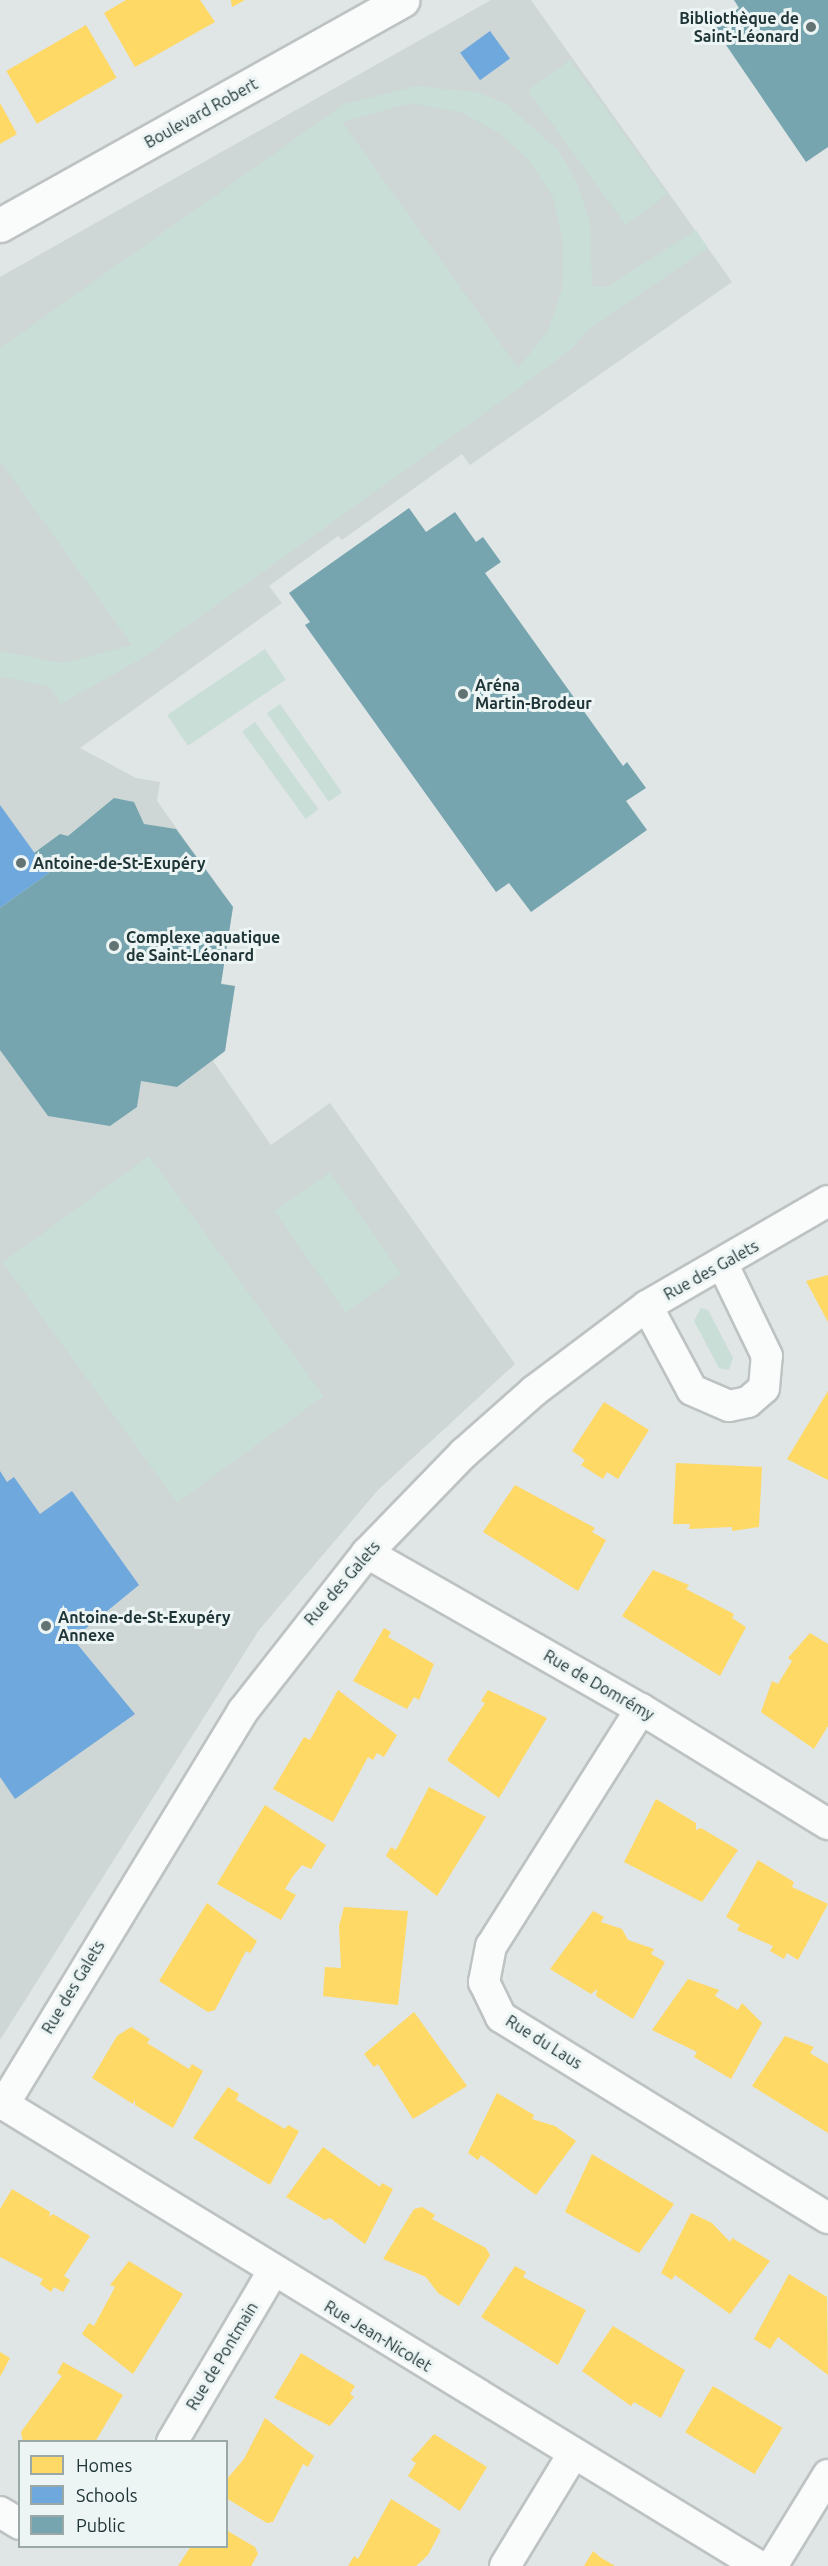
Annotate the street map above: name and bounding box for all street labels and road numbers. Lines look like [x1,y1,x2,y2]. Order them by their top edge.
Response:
street label: Boulevard Robert [141,74,261,152]
street label: Rue des Galets [660,1236,762,1304]
street label: Rue des Galets [300,1537,384,1629]
street label: Rue de Domrémy [540,1646,658,1724]
street label: Rue des Galets [38,1937,108,2037]
street label: Rue du Laus [502,2011,586,2073]
street label: Rue Jean-Nicolet [321,2296,435,2376]
street label: Rue de Pontmain [182,2298,262,2414]

